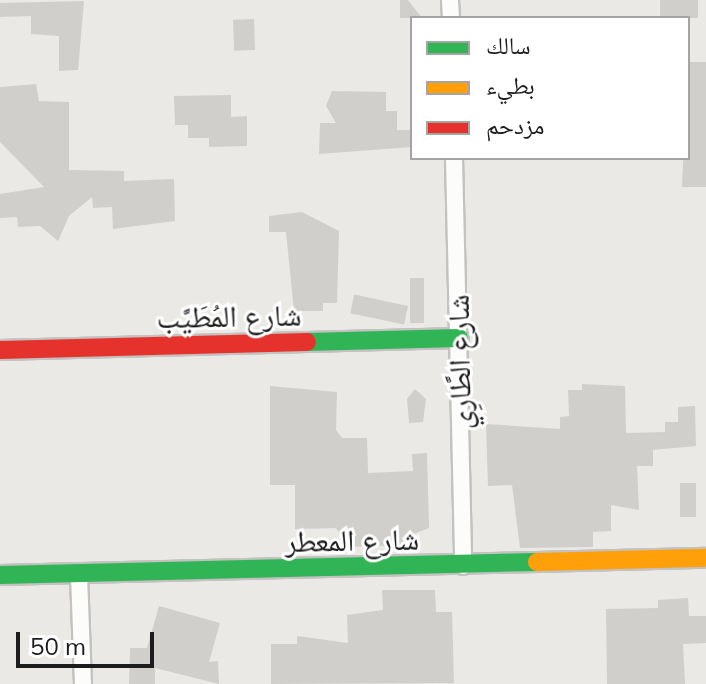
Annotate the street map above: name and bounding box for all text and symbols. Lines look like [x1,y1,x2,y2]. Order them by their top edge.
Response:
legend [410,16,690,160]
text: سالك [486,30,531,60]
text: بطيء [486,70,535,100]
text: مزدحم [486,110,545,140]
street label: شارع الطَّارِي [440,294,478,430]
street label: شارع المُطَيَّب [156,297,302,335]
street label: شارع المعطر [285,521,419,559]
scale bar [20,616,158,666]
text: 50 m [30,631,86,661]

